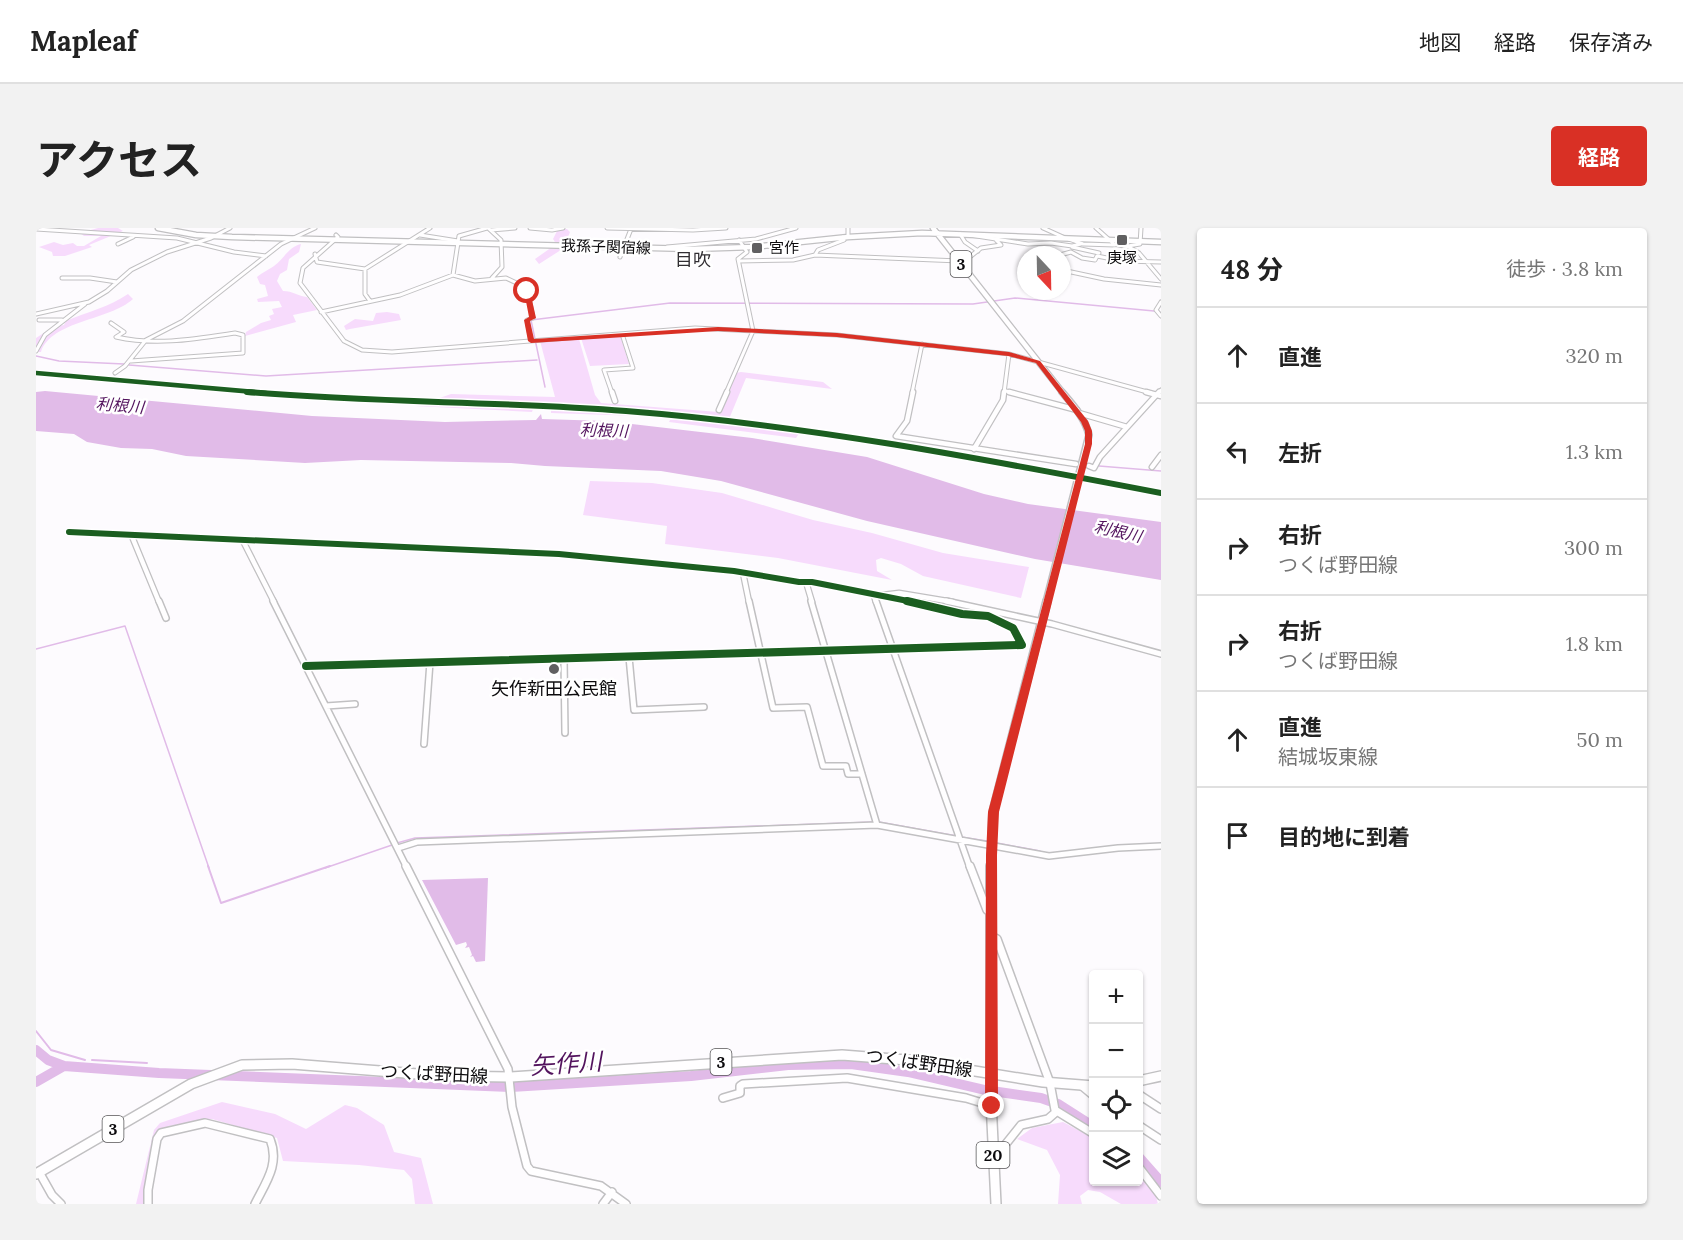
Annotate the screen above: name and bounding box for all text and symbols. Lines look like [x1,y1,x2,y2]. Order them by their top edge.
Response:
text: Mapleaf [30,23,137,59]
text: 地図 [1419,29,1461,56]
text: 経路 [1494,29,1536,56]
text: 保存済み [1569,29,1653,56]
button: 経路 [1551,126,1647,186]
text: アクセス [36,133,202,187]
marker: 庚塚 [1115,233,1129,247]
street label: 我孫子関宿線 [561,235,651,258]
place label: 宮作 [769,238,799,257]
marker: 宮作 [750,241,764,255]
north arrow [1017,246,1071,300]
district label: 目吹 [675,248,711,271]
place label: 庚塚 [1107,248,1137,267]
road number: 3 [950,251,972,277]
text: 48 分 [1221,253,1283,286]
text: 徒歩 · 3.8 km [1506,256,1623,281]
route start [513,277,539,303]
icon: ahead [1221,339,1254,372]
text: 直進 [1278,343,1322,371]
text: 320 m [1566,343,1623,368]
water label: 利根川 [95,393,147,417]
water label: 利根川 [580,419,630,441]
icon: left [1221,435,1254,468]
text: 左折 [1278,439,1322,467]
text: 1.3 km [1566,439,1623,464]
water label: 利根川 [1092,516,1146,547]
text: 右折 [1278,521,1322,549]
icon: right [1221,531,1254,564]
text: 300 m [1564,535,1623,560]
text: つくば野田線 [1278,552,1398,577]
text: 右折 [1278,617,1322,645]
icon: right [1221,627,1254,660]
text: 1.8 km [1566,631,1623,656]
text: つくば野田線 [1278,648,1398,673]
marker: 矢作新田公民館 [547,662,561,676]
place label: 矢作新田公民館 [491,677,617,700]
text: 直進 [1278,713,1322,741]
icon: ahead [1221,723,1254,756]
text: 50 m [1577,727,1623,752]
text: 結城坂東線 [1278,744,1378,769]
icon: arrive [1221,819,1254,852]
text: 目的地に到着 [1278,823,1410,851]
map controls [1089,970,1143,1186]
button: + [1089,970,1143,1024]
button: − [1089,1024,1143,1078]
street label: つくば野田線 [864,1044,974,1081]
water label: 矢作川 [529,1045,606,1081]
road number: 3 [710,1049,732,1075]
street label: つくば野田線 [379,1059,489,1088]
button: locate [1089,1078,1143,1132]
route end [978,1092,1004,1118]
road number: 3 [102,1116,124,1142]
button: layers [1089,1132,1143,1186]
road number: 20 [976,1142,1010,1168]

